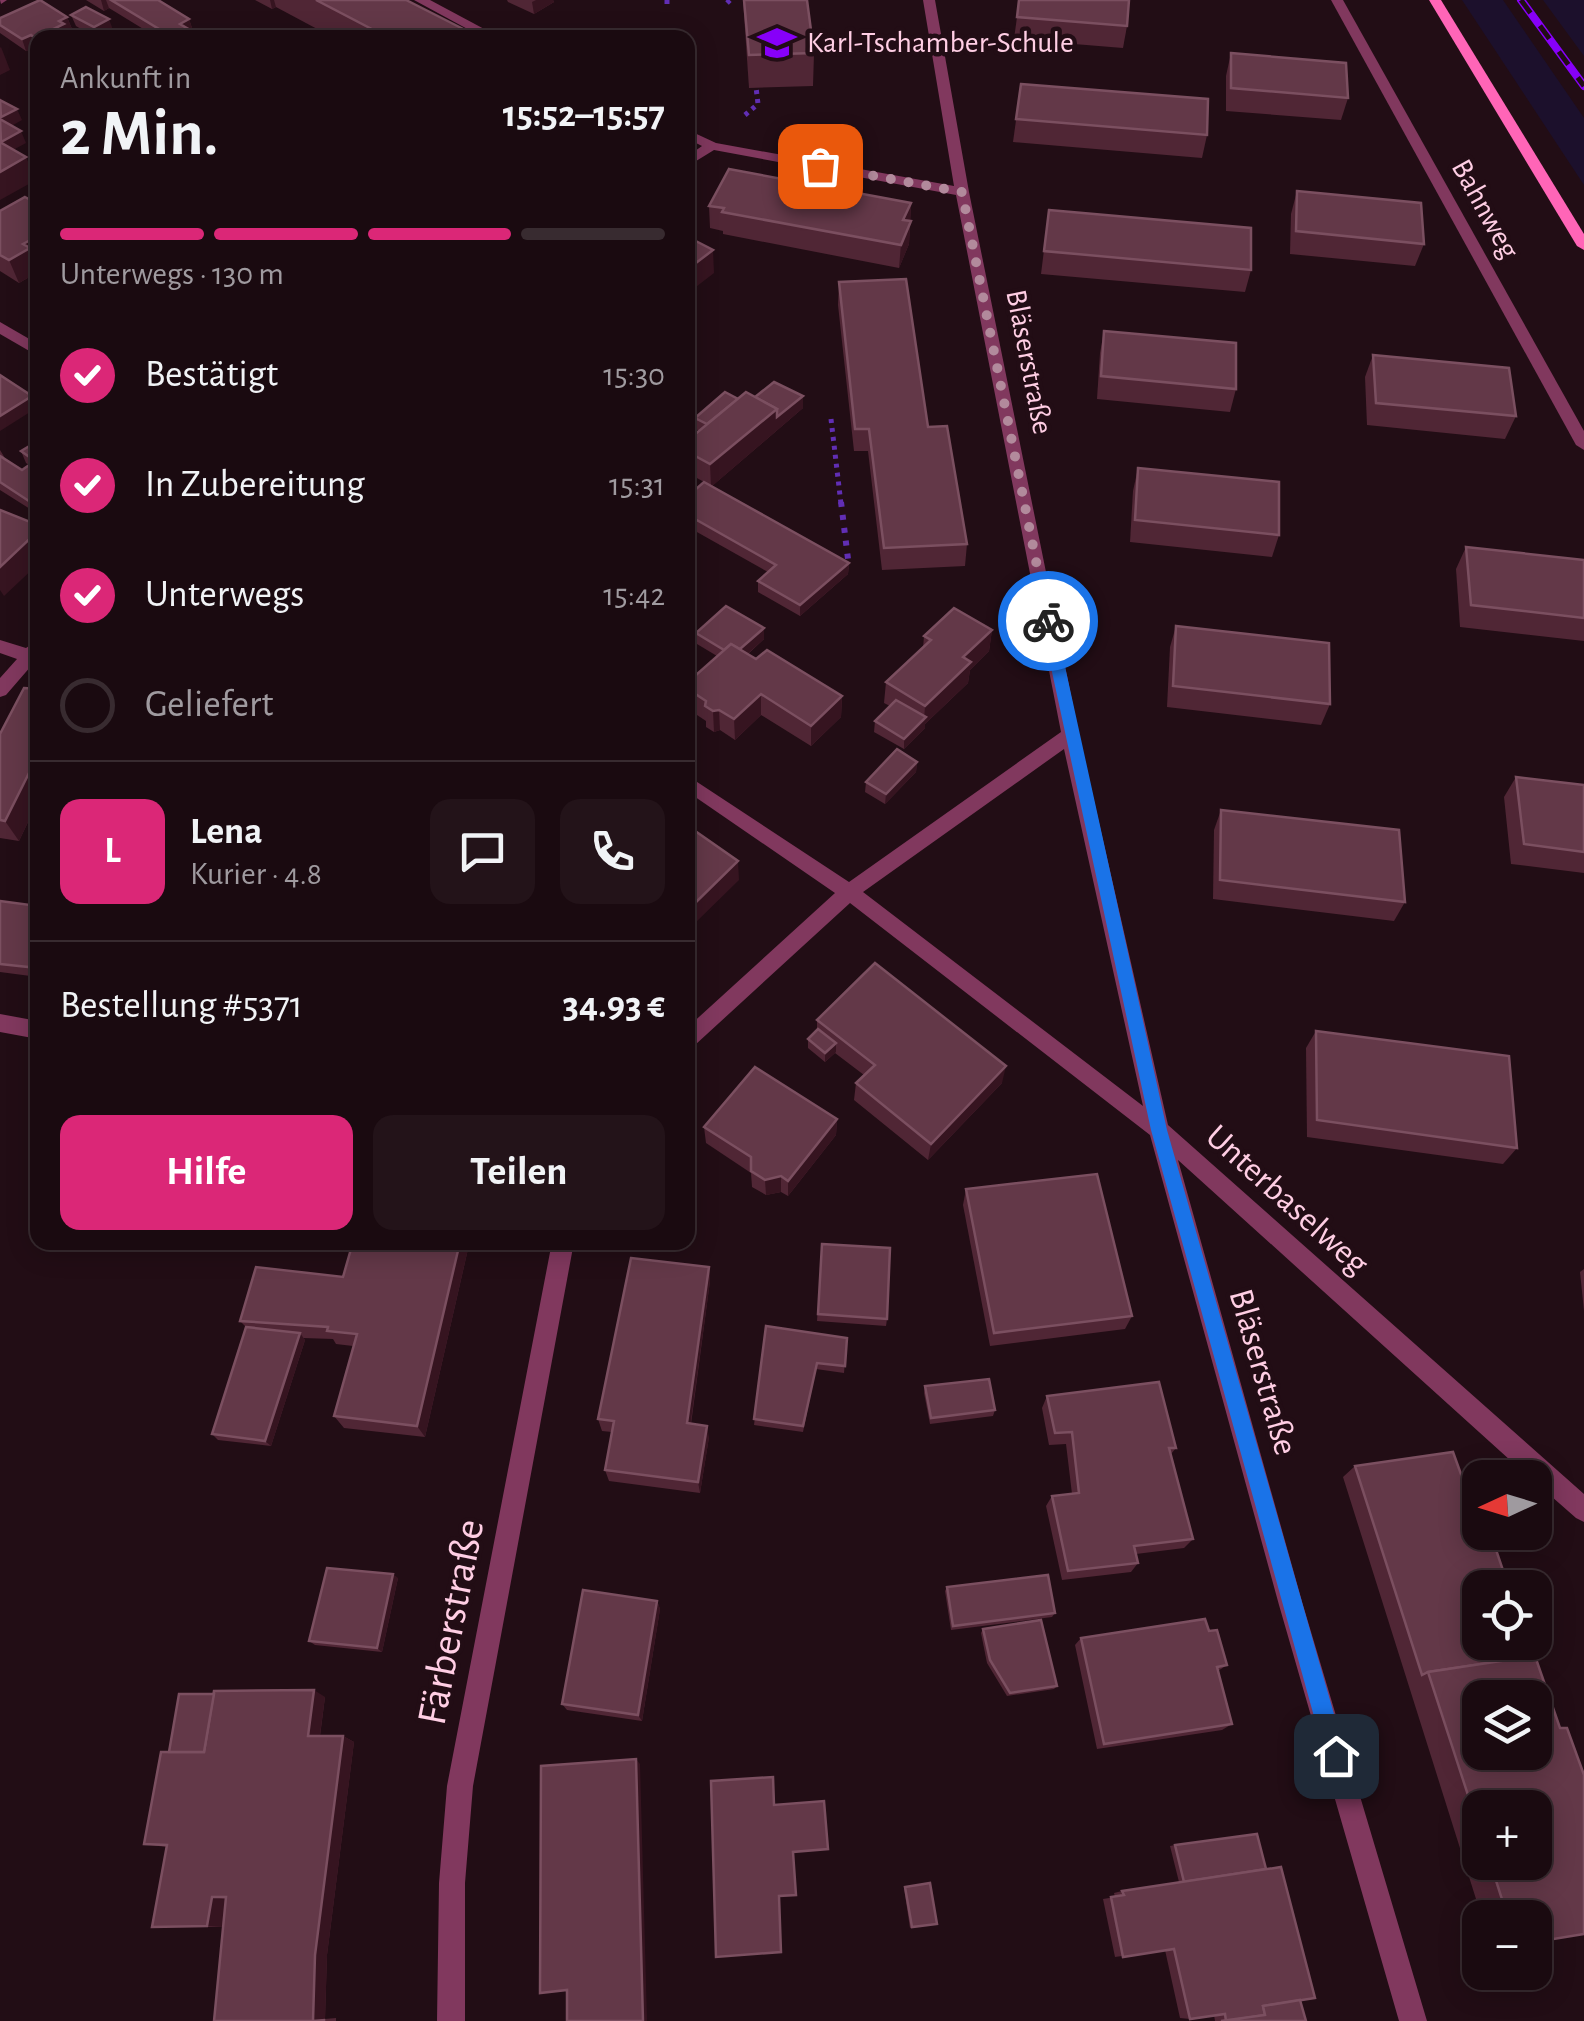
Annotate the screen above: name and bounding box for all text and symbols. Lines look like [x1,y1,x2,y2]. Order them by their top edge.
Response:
school or university icon: Karl-Tschamber-Schule [756,22,798,64]
place label: Karl-Tschamber-Schule [807,28,1074,58]
text: Ankunft in [60,62,191,94]
text: 15:52–15:57 [503,96,665,134]
text: 2 Min. [60,102,218,167]
pin [778,124,863,209]
icon: bag [793,139,848,194]
street label: Bahnweg [1446,154,1525,264]
text: Unterwegs · 130 m [60,258,284,290]
street label: Bläserstraße [1000,287,1058,437]
icon: check [60,348,115,403]
text: Bestätigt [145,356,278,394]
text: 15:30 [603,359,665,391]
icon: check [60,458,115,513]
text: In Zubereitung [145,466,365,504]
text: 15:31 [609,469,665,501]
icon: check [60,568,115,623]
courier [998,571,1098,671]
text: Unterwegs [145,576,304,614]
text: 15:42 [603,579,665,611]
icon: bike [1021,594,1076,649]
text: Geliefert [145,686,273,724]
button: chat [430,799,535,904]
button: phone [560,799,665,904]
text: Lena [190,813,263,851]
text: L [104,832,121,870]
text: Kurier · 4.8 [190,858,322,890]
text: Bestellung #5371 [60,987,303,1025]
text: 34.93 € [563,987,665,1025]
button: Hilfe [60,1115,353,1230]
button: Teilen [373,1115,665,1230]
street label: Unterbaselweg [1199,1118,1375,1282]
street label: Bläserstraße [1223,1285,1303,1459]
north arrow [1462,1460,1552,1550]
map controls [1462,1460,1552,1990]
street label: Färberstraße [411,1516,491,1728]
button: locate [1462,1570,1552,1660]
button: layers [1462,1680,1552,1770]
pin [1294,1714,1379,1799]
icon: home [1309,1729,1364,1784]
button: + [1462,1790,1552,1880]
button: − [1462,1900,1552,1990]

